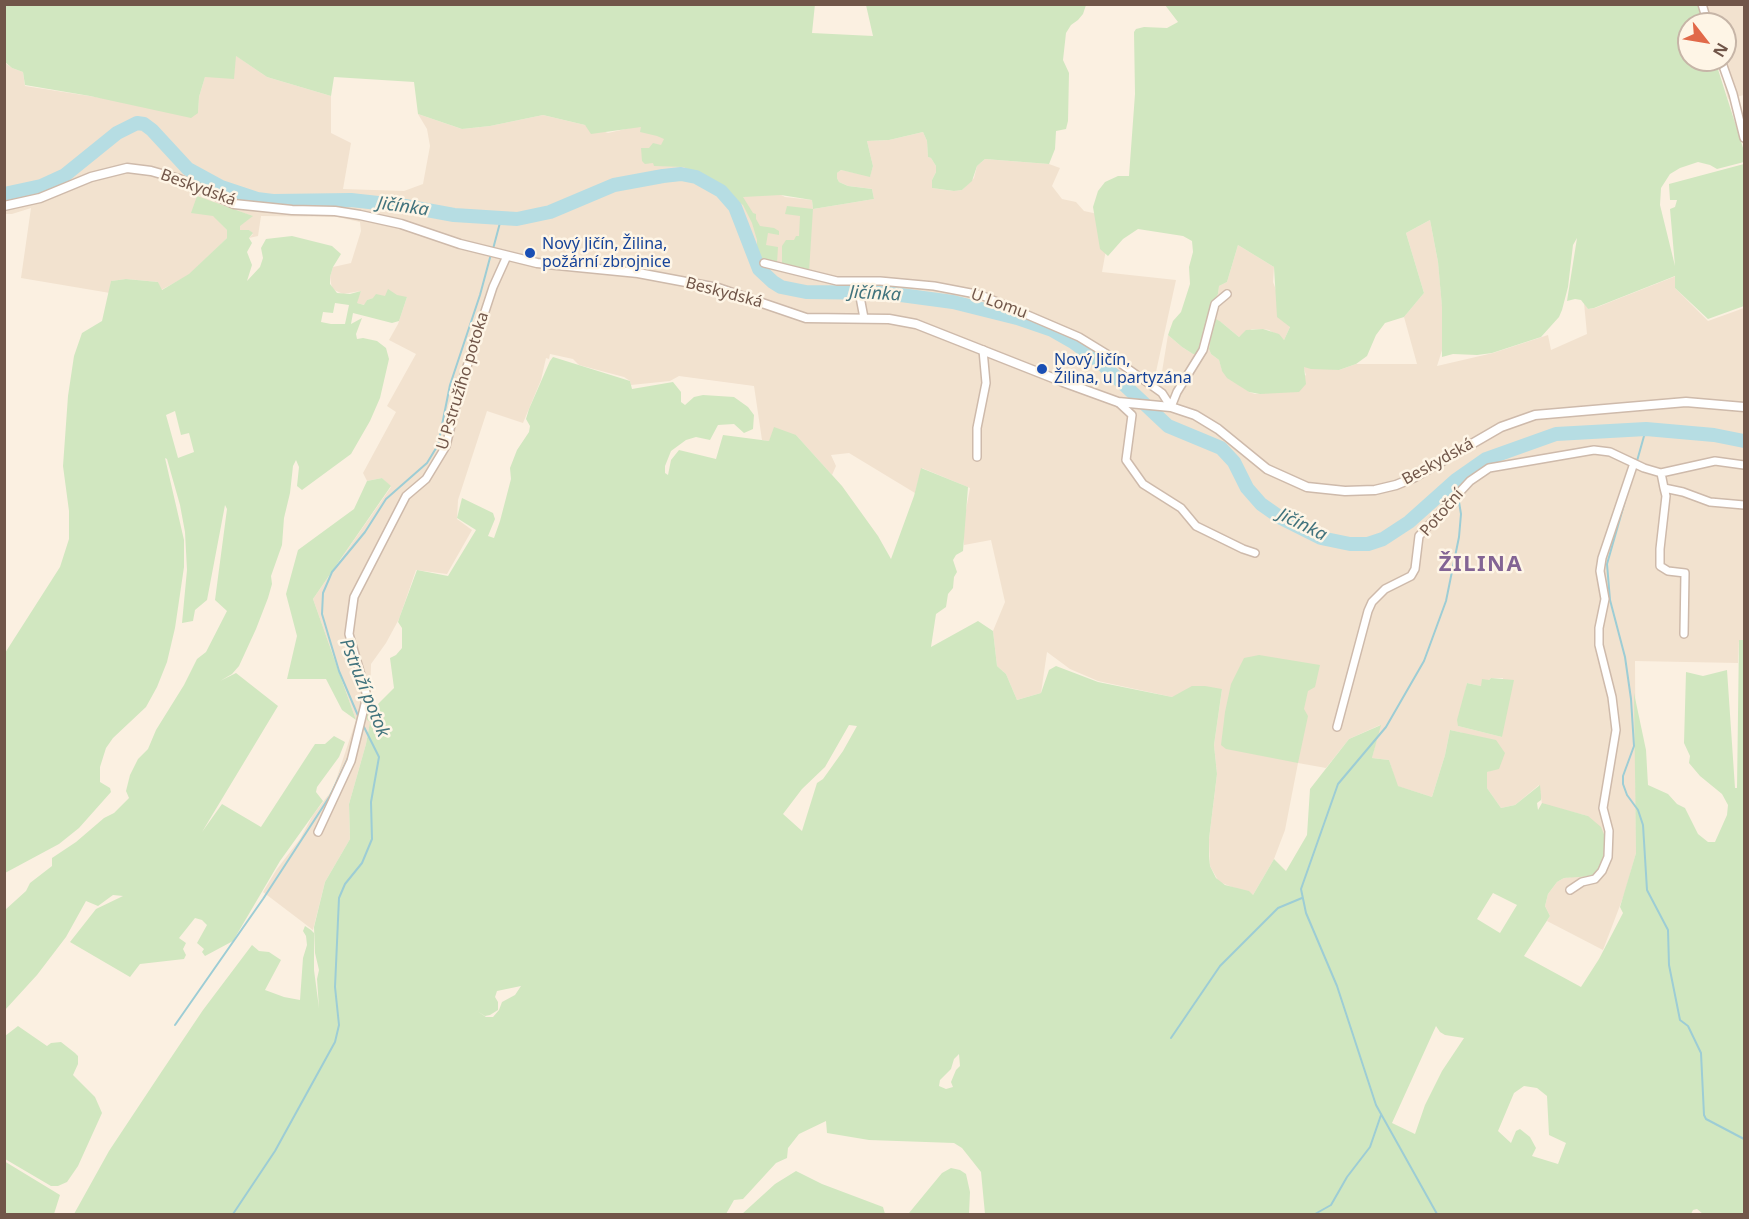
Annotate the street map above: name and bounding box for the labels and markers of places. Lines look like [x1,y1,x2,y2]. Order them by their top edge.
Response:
place label: Nový Jičín, Žilina, požární zbrojnice [542,234,671,272]
marker: Nový Jičín, Žilina, požární zbrojnice [523,246,537,260]
place label: Nový Jičín, Žilina, u partyzána [1054,350,1192,388]
marker: Nový Jičín, Žilina, u partyzána [1035,362,1049,376]

